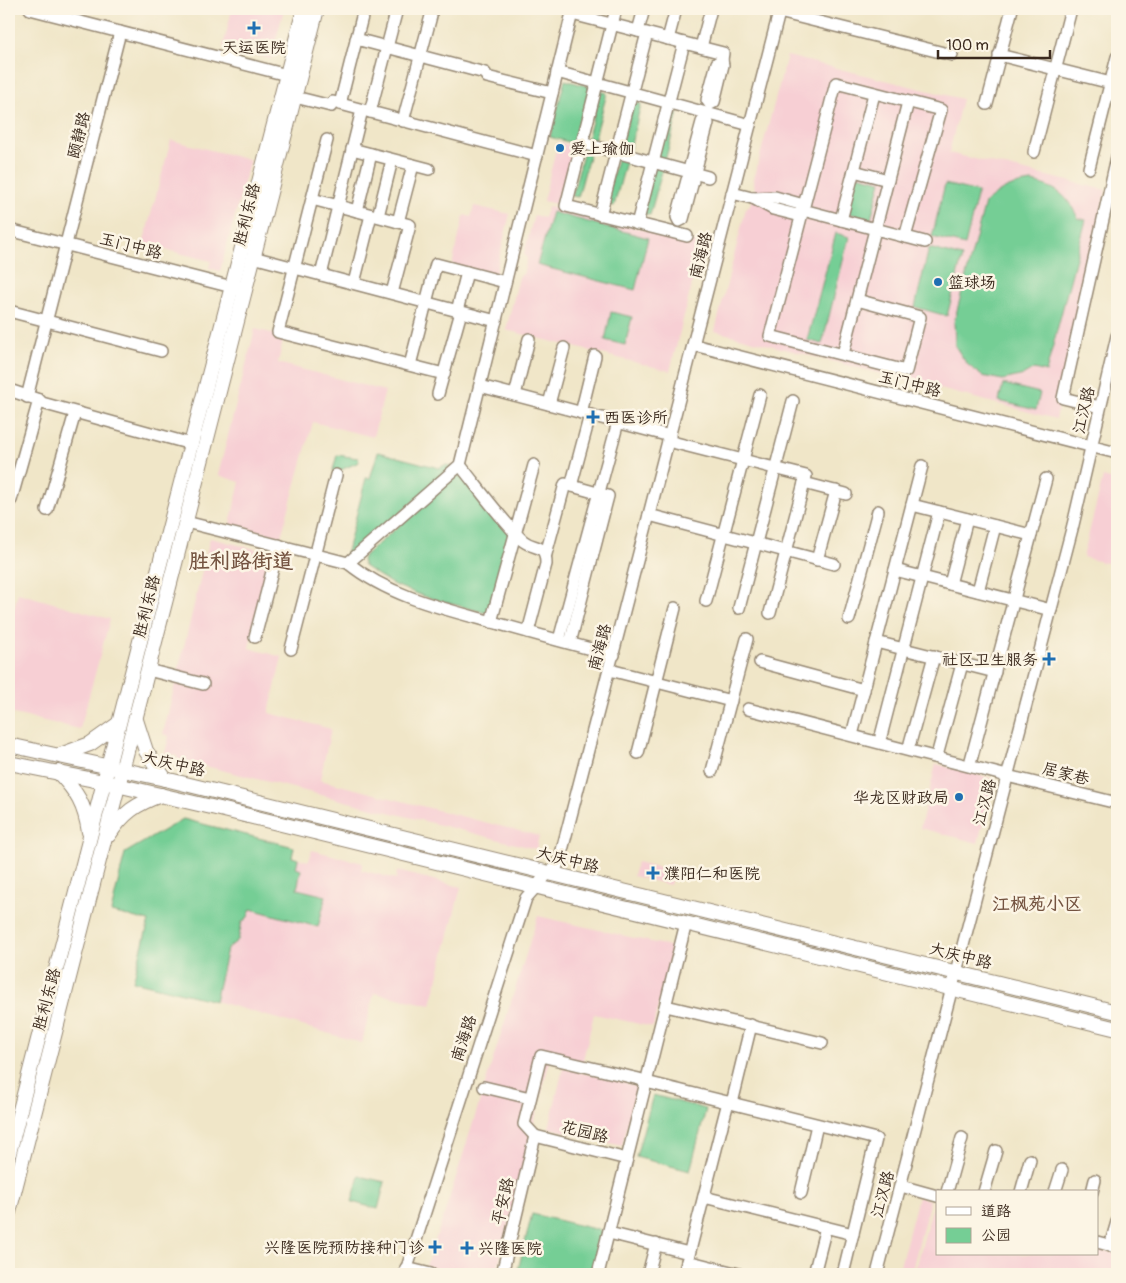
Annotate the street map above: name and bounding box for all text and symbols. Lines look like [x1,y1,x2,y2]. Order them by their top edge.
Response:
marker: 天运医院 [247,21,261,35]
scale bar [938,28,1051,60]
text: 100 m [946,36,989,55]
place label: 天运医院 [222,38,286,58]
street label: 颐静路 [63,110,94,161]
place label: 爱上瑜伽 [570,139,634,159]
marker: 爱上瑜伽 [554,142,566,154]
street label: 胜利东路 [230,181,264,248]
street label: 玉门中路 [97,229,164,263]
street label: 南海路 [685,230,716,281]
place label: 篮球场 [948,273,996,293]
marker: 篮球场 [932,276,944,288]
street label: 玉门中路 [876,367,943,401]
street label: 江汉路 [1069,385,1099,436]
place label: 西医诊所 [604,408,668,428]
marker: 西医诊所 [586,410,600,424]
district label: 胜利路街道 [189,548,294,575]
street label: 胜利东路 [130,573,164,640]
street label: 南海路 [584,621,616,673]
place label: 社区卫生服务 [942,650,1038,670]
marker: 社区卫生服务 [1042,652,1056,666]
street label: 大庆中路 [140,747,207,781]
street label: 居家巷 [1040,758,1091,789]
street label: 江汉路 [969,776,1001,828]
place label: 华龙区财政局 [853,788,949,808]
marker: 华龙区财政局 [953,791,965,803]
street label: 大庆中路 [534,843,601,877]
place label: 濮阳仁和医院 [664,864,760,884]
marker: 濮阳仁和医院 [646,866,660,880]
district label: 江枫苑小区 [992,893,1082,916]
street label: 大庆中路 [927,939,994,973]
street label: 胜利东路 [29,966,65,1033]
street label: 南海路 [447,1012,481,1064]
street label: 花园路 [559,1116,610,1147]
street label: 江汉路 [867,1168,899,1220]
street label: 平安路 [488,1176,518,1227]
legend [936,1190,1098,1256]
text: 道路 [981,1202,1011,1221]
text: 公园 [981,1226,1011,1245]
place label: 兴隆医院预防接种门诊 [264,1238,425,1258]
place label: 兴隆医院 [478,1239,542,1259]
marker: 兴隆医院预防接种门诊 [428,1240,442,1254]
marker: 兴隆医院 [460,1241,474,1255]

